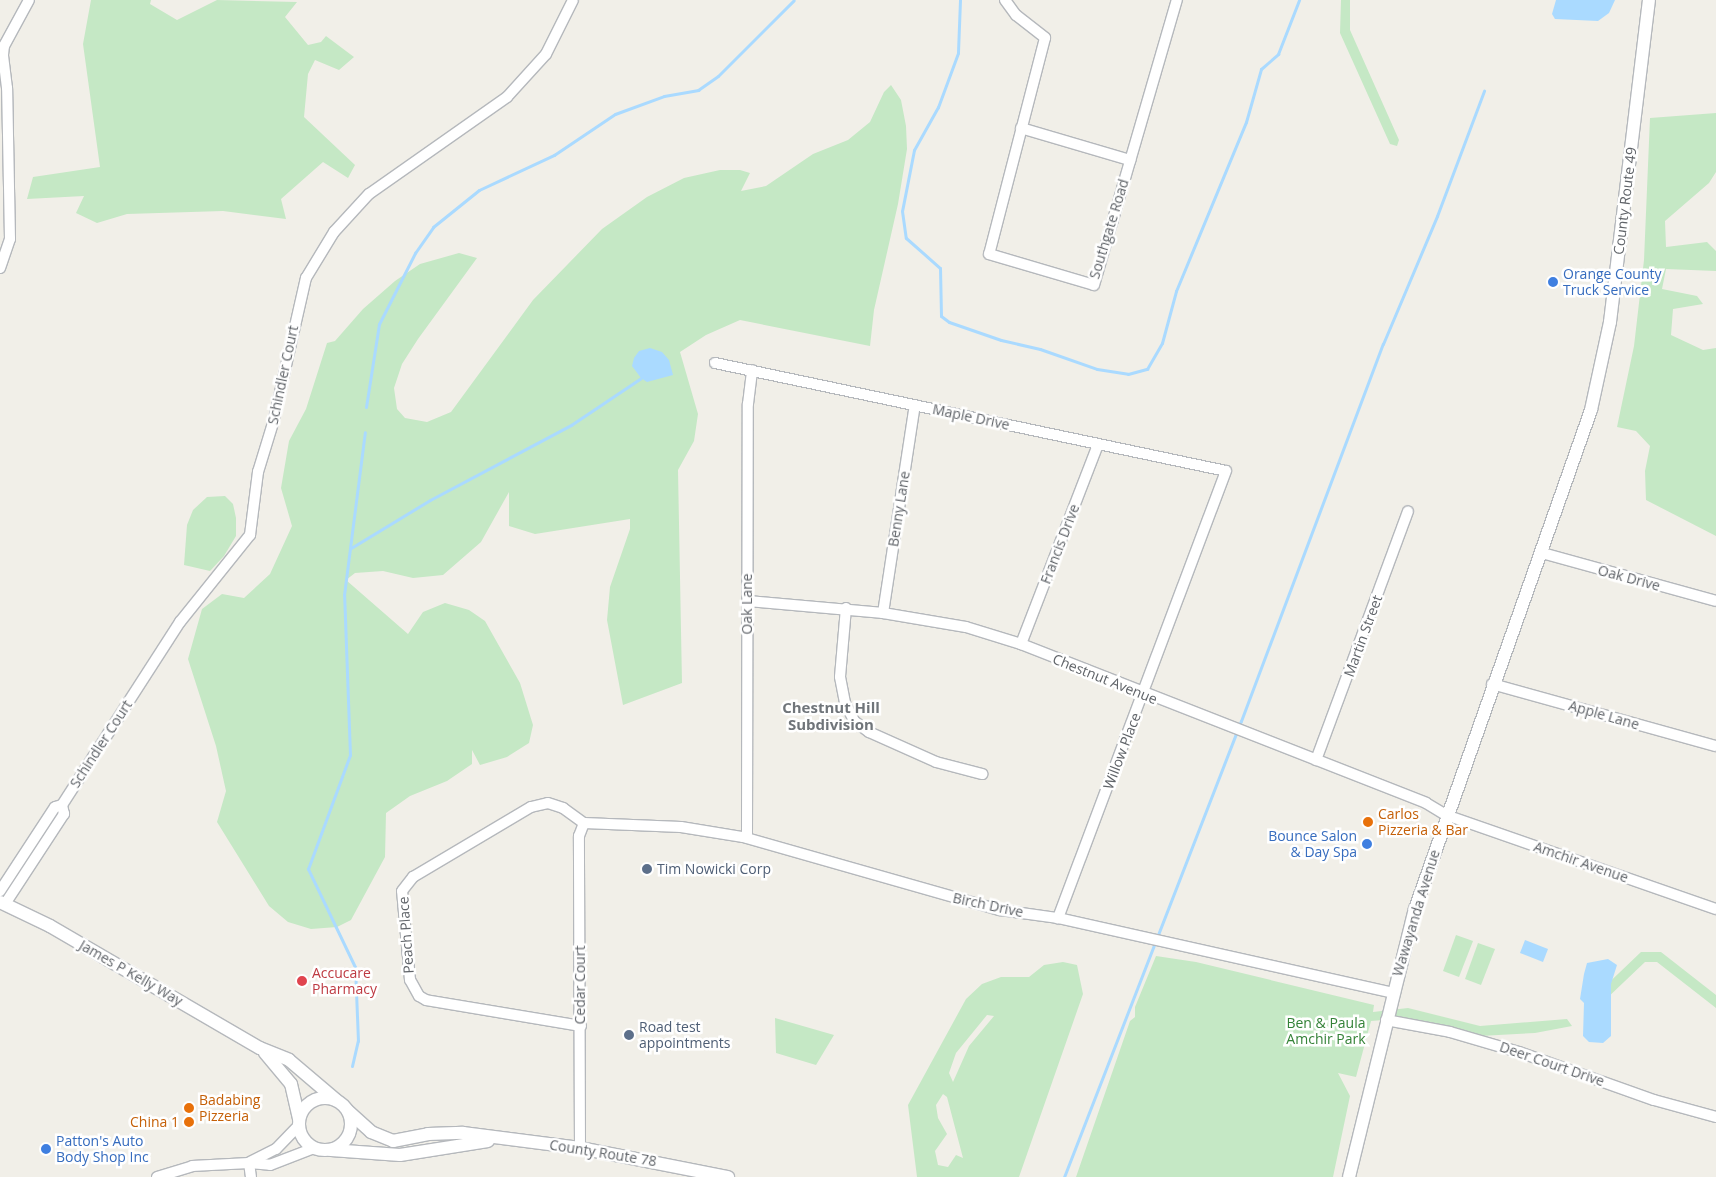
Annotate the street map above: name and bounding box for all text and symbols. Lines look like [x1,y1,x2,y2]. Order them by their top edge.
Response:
street label: County Route 49 [1610,146,1640,256]
street label: Southgate Road [1086,177,1132,281]
place label: Orange County Truck Service [1563,266,1661,298]
marker: Orange County Truck Service [1547,276,1559,288]
street label: Schindler Court [264,324,302,426]
street label: Maple Drive [931,401,1011,433]
street label: Benny Lane [885,470,913,548]
street label: Francis Drive [1037,502,1083,586]
street label: Oak Drive [1596,562,1662,594]
street label: Oak Lane [739,573,755,635]
street label: Martin Street [1340,593,1386,679]
street label: Chestnut Avenue [1050,650,1160,708]
street label: Schindler Court [66,697,136,791]
street label: Apple Lane [1567,697,1641,733]
district label: Chestnut Hill Subdivision [782,698,880,733]
street label: Willow Place [1100,710,1144,792]
place label: Carlos Pizzeria & Bar [1378,806,1468,839]
marker: Carlos Pizzeria & Bar [1362,816,1374,828]
place label: Bounce Salon & Day Spa [1268,828,1357,860]
marker: Bounce Salon & Day Spa [1361,838,1373,850]
street label: Amchir Avenue [1532,838,1630,886]
street label: Wawayanda Avenue [1389,848,1443,978]
place label: Tim Nowicki Corp [657,861,771,877]
marker: Tim Nowicki Corp [641,863,653,875]
street label: Birch Drive [951,889,1025,921]
street label: Peach Place [395,896,417,974]
street label: James P Kelly Way [76,937,186,1009]
street label: Cedar Court [572,946,588,1024]
place label: Accucare Pharmacy [312,965,377,998]
marker: Accucare Pharmacy [296,975,308,987]
park label: Ben & Paula Amchir Park [1286,1015,1366,1048]
place label: Road test appointments [639,1019,731,1052]
marker: Road test appointments [623,1029,635,1041]
street label: Deer Court Drive [1497,1038,1607,1090]
place label: Badabing Pizzeria [199,1092,260,1124]
marker: Badabing Pizzeria [183,1102,195,1114]
place label: China 1 [130,1114,179,1130]
marker: China 1 [183,1116,195,1128]
place label: Patton's Auto Body Shop Inc [56,1133,149,1166]
street label: County Route 78 [548,1136,658,1170]
marker: Patton's Auto Body Shop Inc [40,1143,52,1155]

